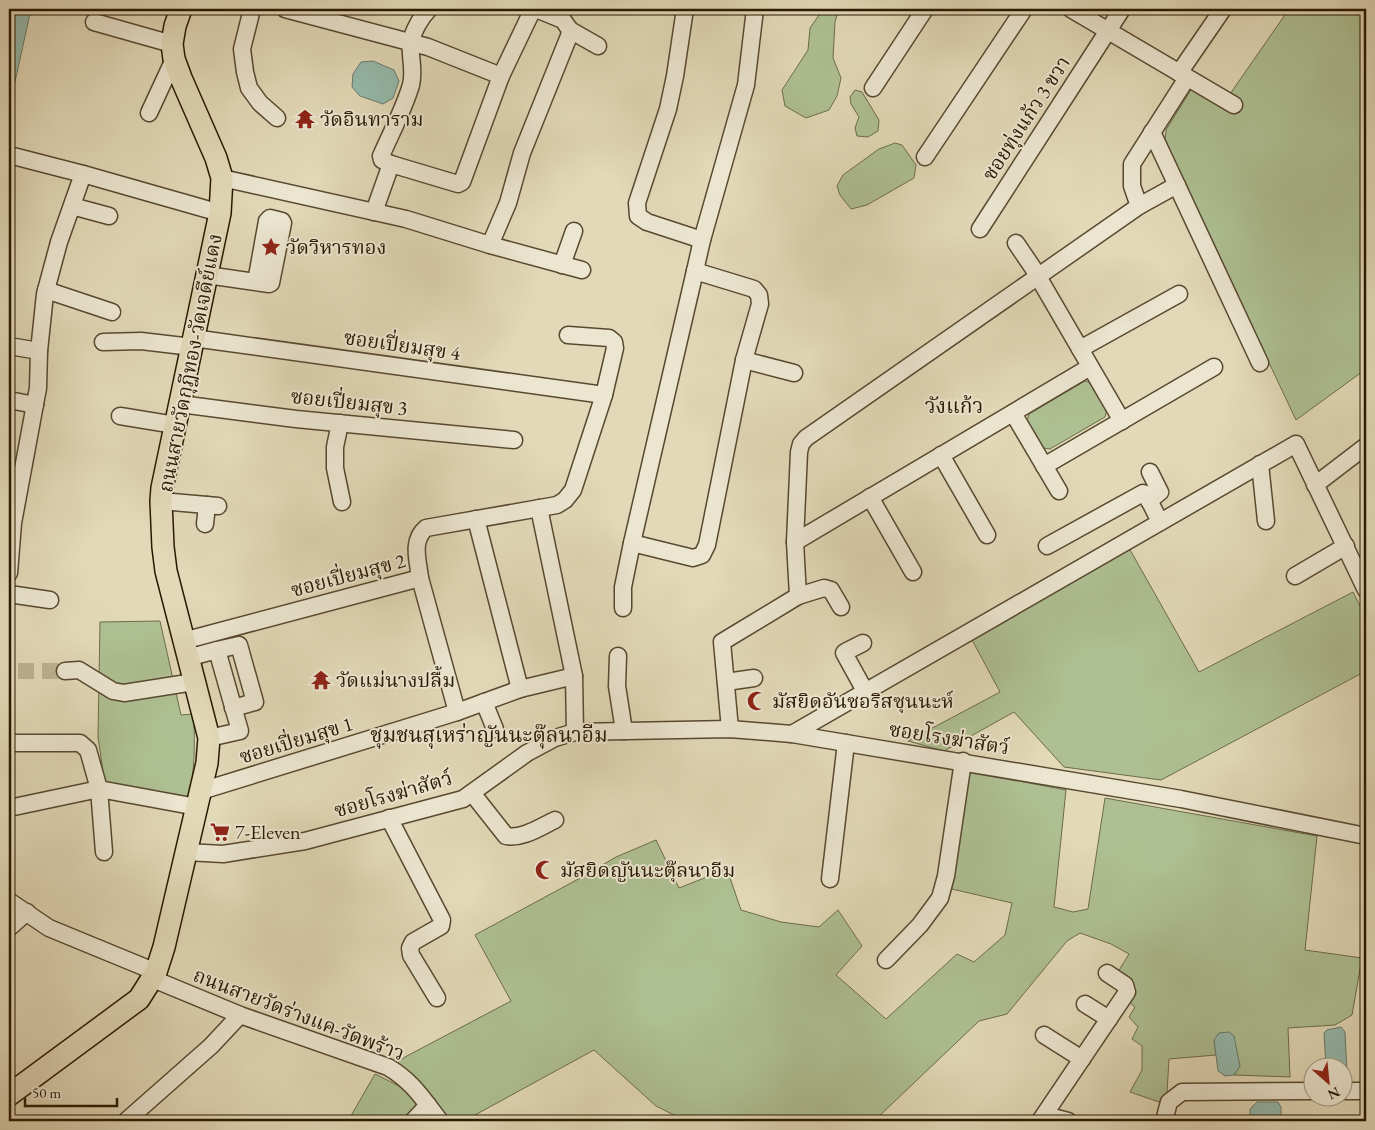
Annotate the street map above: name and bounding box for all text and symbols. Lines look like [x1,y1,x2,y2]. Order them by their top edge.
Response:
street label: ซอยทุ่งแก้ว 3 ขวา [976,51,1076,185]
place label: วัดอินทาราม [320,106,424,132]
temple icon: วัดอินทาราม [294,108,316,130]
street label: ถนนสายวัดกุฎีทอง-วัดเจดีย์แดง [152,231,228,495]
place label: วัดวิหารทอง [286,234,386,260]
place icon: วัดวิหารทอง [260,236,282,258]
street label: ซอยเปี่ยมสุข 4 [342,322,463,366]
street label: ซอยเปี่ยมสุข 3 [289,381,409,421]
district label: วังแก้ว [925,392,983,419]
street label: ซอยเปี่ยมสุข 2 [287,545,408,603]
place label: วัดแม่นางปลื้ม [336,665,455,693]
temple icon: วัดแม่นางปลื้ม [310,669,332,691]
place label: มัสยิดอันซอริสซุนนะห์ [772,688,954,714]
mosque icon: มัสยิดอันซอริสซุนนะห์ [746,690,768,712]
street label: ซอยเปี่ยมสุข 1 [235,708,356,770]
street label: ซอยโรงฆ่าสัตว์ [887,715,1012,760]
district label: ชุมชนสุเหร่าญันนะตุ๊ลนาอีม [370,721,608,749]
street label: ซอยโรงฆ่าสัตว์ [331,764,456,823]
place label: 7-Eleven [235,819,301,845]
supermarket icon: 7-Eleven [209,821,231,843]
place label: มัสยิดญันนะตุ๊ลนาอีม [560,857,735,883]
mosque icon: มัสยิดญันนะตุ๊ลนาอีม [534,859,556,881]
street label: ถนนสายวัดร่างแค-วัดพร้าว [190,962,408,1066]
north arrow [1302,1058,1352,1108]
scale bar [25,1075,118,1107]
text: 50 m [32,1083,61,1102]
text: N [1324,1083,1343,1104]

